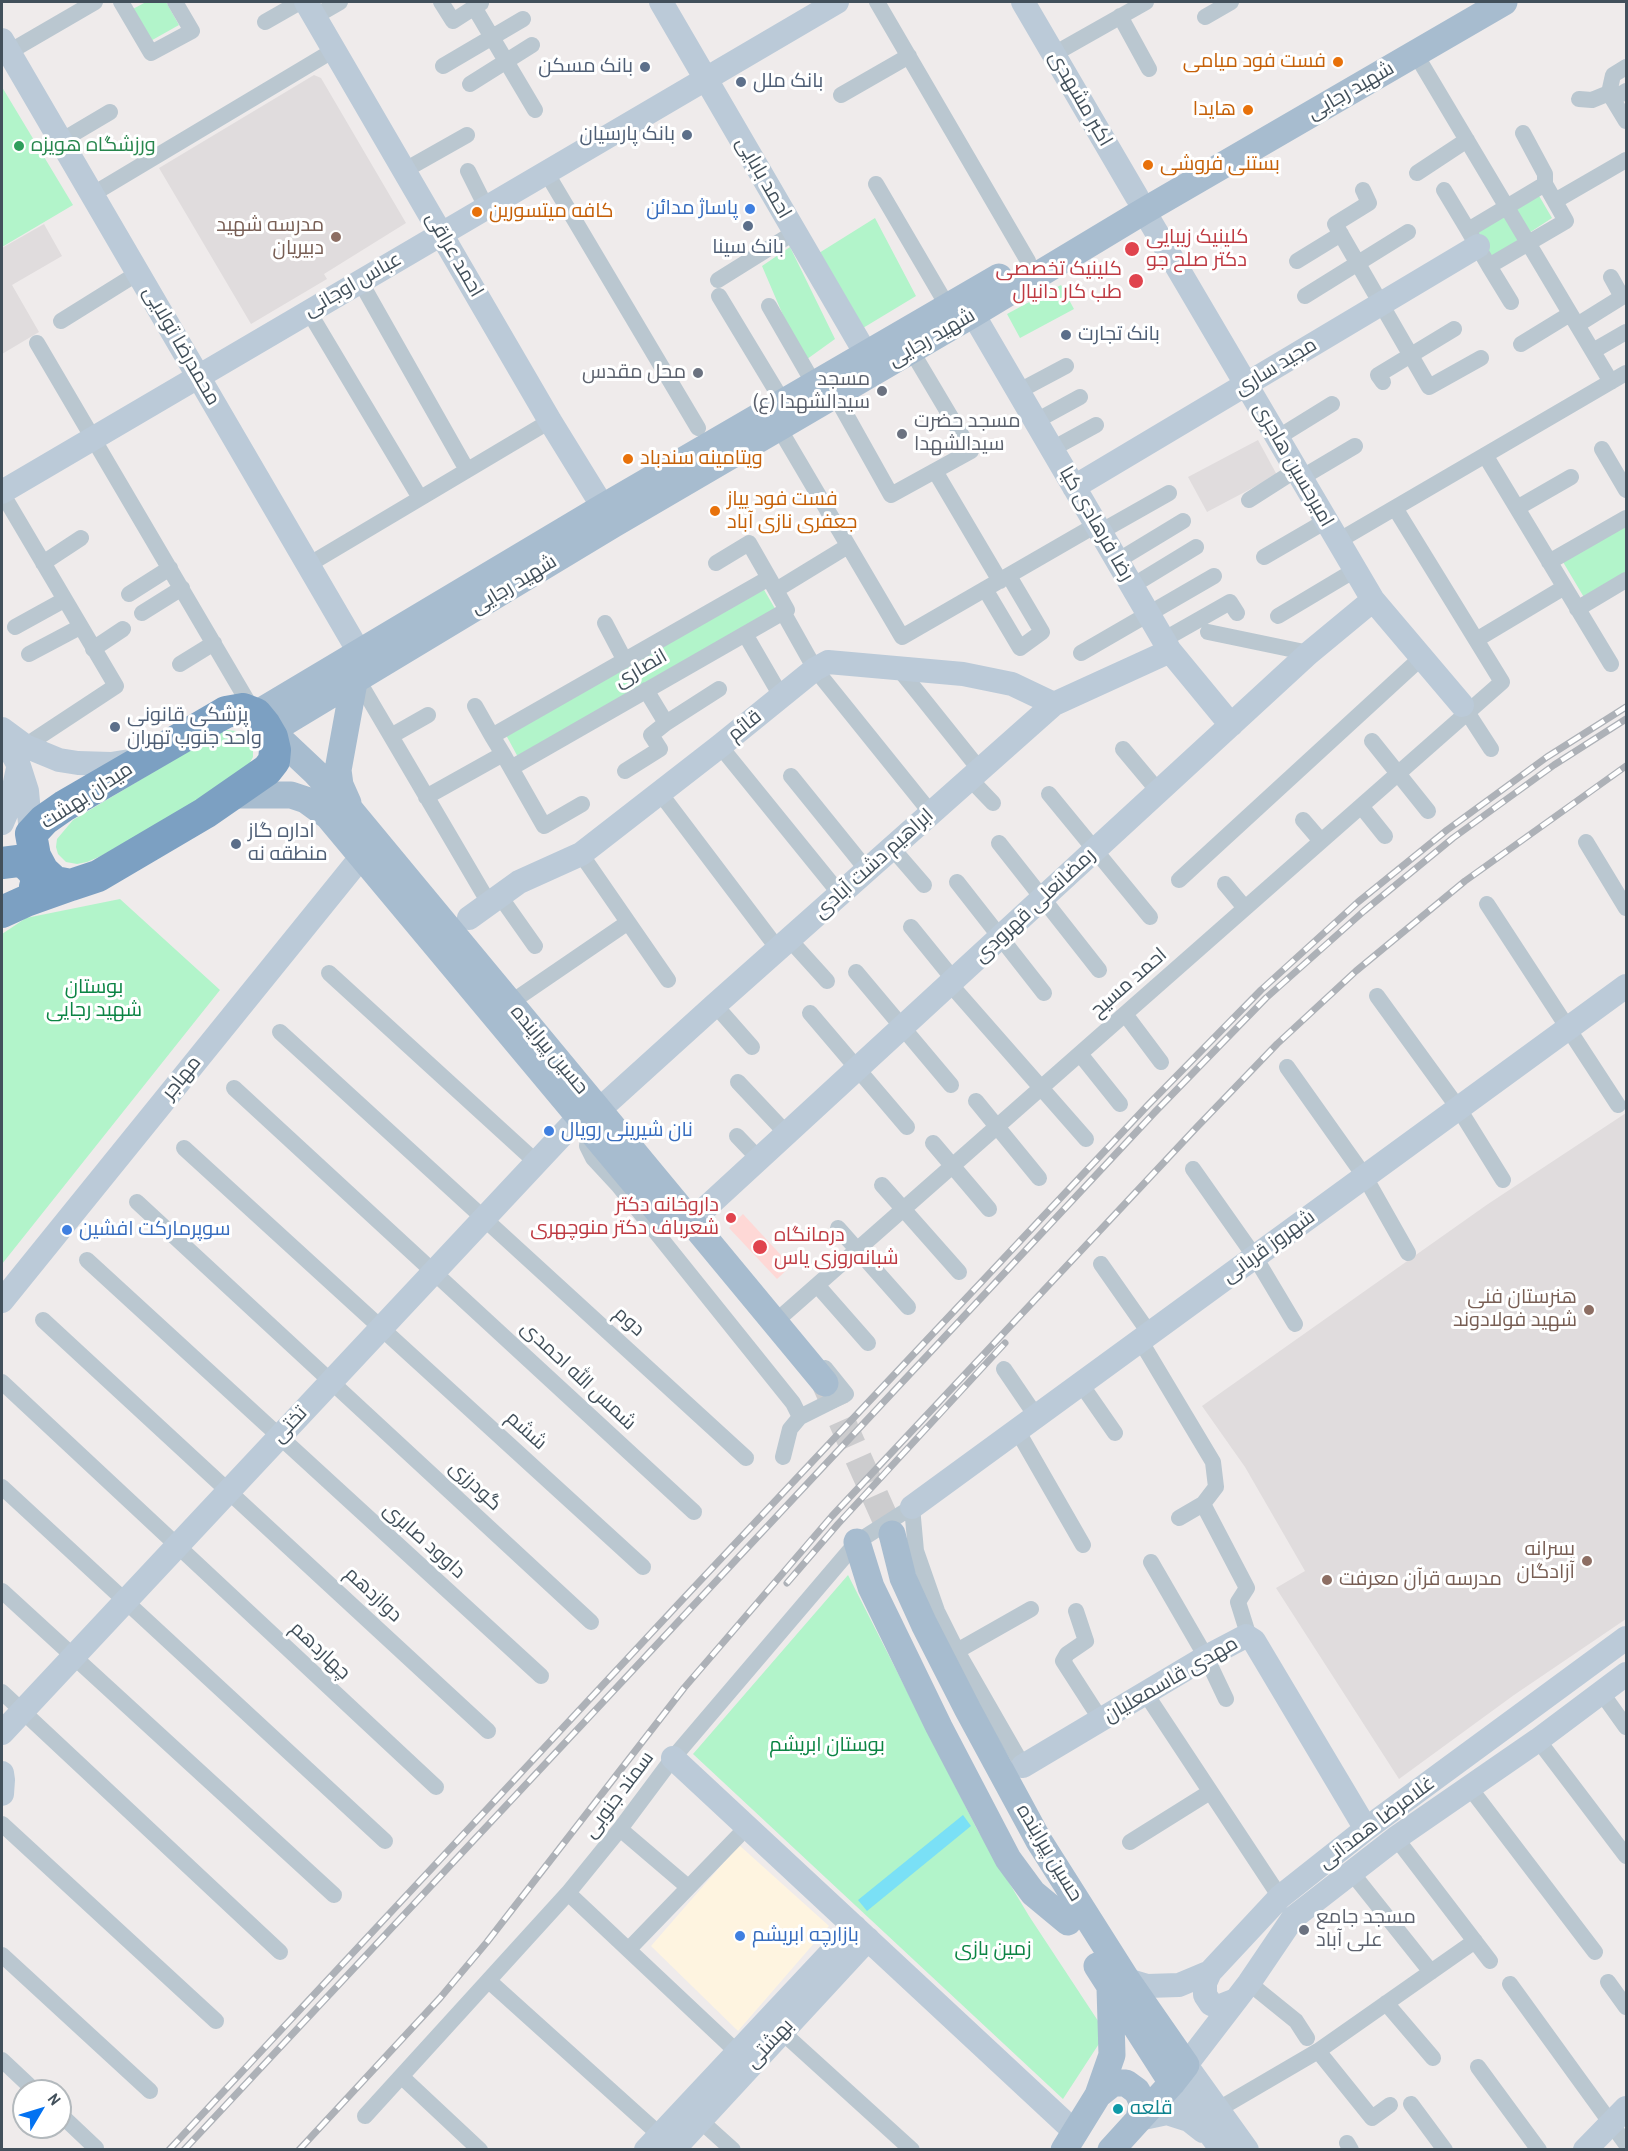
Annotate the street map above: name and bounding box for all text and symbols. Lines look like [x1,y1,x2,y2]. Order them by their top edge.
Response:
street label: اکبر مشهدی [1043,47,1117,151]
place label: فست فود میامی [1183,50,1326,74]
place label: بانک مسکن [538,55,633,79]
marker: فست فود میامی [1331,55,1345,69]
street label: شهید رجایی [1303,57,1399,125]
marker: بانک مسکن [638,60,652,74]
place label: بانک ملل [753,70,823,94]
marker: بانک ملل [734,75,748,89]
place label: هایدا [1193,98,1236,122]
marker: هایدا [1241,103,1255,117]
place label: بانک پارسیان [579,123,675,147]
marker: بانک پارسیان [680,128,694,142]
street label: احمد بابایی [730,133,796,223]
place label: ورزشگاه هویزه [31,134,156,158]
marker: ورزشگاه هویزه [12,139,26,153]
place label: بستنی فروشی [1160,153,1280,177]
marker: بستنی فروشی [1141,158,1155,172]
place label: پاساژ مدائن [646,197,738,221]
place label: کافه میتسورین [489,200,614,224]
marker: پاساژ مدائن [743,202,757,216]
marker: کافه میتسورین [470,205,484,219]
street label: احمد عراقی [420,208,488,302]
place label: مدرسه شهید دبیریان [216,214,324,261]
marker: بانک سینا [741,219,755,233]
place label: کلینیک زیبایی دکتر صلح جو [1146,226,1249,273]
marker: مدرسه شهید دبیریان [329,230,343,244]
place label: بانک سینا [712,236,784,260]
marker: کلینیک زیبایی دکتر صلح جو [1123,240,1141,258]
street label: عباس اوجانی [300,247,406,323]
place label: کلینیک تخصصی طب کار دانیال [996,258,1122,305]
marker: کلینیک تخصصی طب کار دانیال [1127,272,1145,290]
street label: محمدرضا تولایی [137,282,225,410]
street label: شهید رجایی [884,304,980,372]
place label: بانک تجارت [1078,323,1160,347]
marker: بانک تجارت [1059,328,1073,342]
street label: مجید ساری [1231,333,1321,401]
place label: محل مقدس [582,361,686,385]
marker: محل مقدس [691,366,705,380]
place label: مسجد سیدالشهدا (ع) [753,368,870,415]
marker: مسجد سیدالشهدا (ع) [875,384,889,398]
street label: امیرحسین هاجری [1248,399,1338,531]
place label: مسجد حضرت سیدالشهدا [914,410,1021,457]
marker: مسجد حضرت سیدالشهدا [895,427,909,441]
place label: ویتامینه سندباد [640,447,763,471]
marker: ویتامینه سندباد [621,452,635,466]
street label: رضا فرهادی کیا [1053,462,1139,586]
place label: فست فود پیاز جعفری نازی آباد [727,488,857,535]
marker: فست فود پیاز جعفری نازی آباد [708,504,722,518]
street label: شهید رجایی [467,550,561,620]
street label: انصاری [610,644,672,694]
place label: پزشکی قانونی واحد جنوب تهران [127,704,262,751]
street label: قائم [723,705,767,747]
marker: پزشکی قانونی واحد جنوب تهران [108,720,122,734]
street label: میدان بهشت [37,757,137,835]
street label: ابراهیم دشت آبادی [809,804,939,924]
place label: اداره گاز منطقه نه [248,820,327,867]
marker: اداره گاز منطقه نه [229,837,243,851]
street label: رمضانعلی قهرودی [969,844,1101,968]
street label: احمد مسیح [1086,943,1172,1023]
park label: بوستان شهید رجایی [46,976,142,1023]
street label: حسین پیراینده [505,1001,593,1099]
street label: مهاجر [157,1051,207,1105]
place label: نان شیرینی رویال [561,1119,693,1143]
marker: نان شیرینی رویال [542,1124,556,1138]
place label: داروخانه دکتر شعرباف دکتر منوچهری [530,1194,719,1241]
street label: شهروز قربانی [1218,1205,1320,1289]
marker: داروخانه دکتر شعرباف دکتر منوچهری [724,1211,738,1225]
place label: سوپرمارکت افشین [79,1218,230,1242]
marker: سوپرمارکت افشین [60,1223,74,1237]
place label: درمانگاه شبانه‌روزی یاس [774,1224,899,1271]
marker: درمانگاه شبانه‌روزی یاس [751,1238,769,1256]
place label: هنرستان فنی شهید فولادوند [1453,1286,1577,1333]
street label: دوم [609,1302,649,1342]
marker: هنرستان فنی شهید فولادوند [1582,1303,1596,1317]
street label: شمس الله احمدی [515,1316,641,1436]
street label: تختی [267,1402,313,1448]
street label: ششم [501,1406,551,1456]
street label: گودرزی [444,1456,506,1516]
street label: داوود صابری [378,1498,470,1584]
place label: پسرانه آزادگان [1517,1538,1575,1585]
marker: پسرانه آزادگان [1580,1554,1594,1568]
street label: دوازدهم [339,1562,407,1628]
place label: مدرسه قرآن معرفت [1339,1568,1502,1592]
marker: مدرسه قرآن معرفت [1320,1573,1334,1587]
street label: چهاردهم [285,1617,355,1685]
street label: مهدی قاسمعلیان [1100,1632,1242,1728]
park label: بوستان ابریشم [769,1734,885,1758]
street label: سمند جنوبی [579,1747,659,1843]
street label: غلامرضا همدانی [1314,1771,1440,1875]
street label: حسین پیراینده [1011,1800,1087,1906]
place label: مسجد جامع علی آباد [1316,1906,1416,1953]
marker: مسجد جامع علی آباد [1297,1923,1311,1937]
place label: بازارچه ابریشم [752,1924,859,1948]
marker: بازارچه ابریشم [733,1929,747,1943]
park label: زمین بازی [955,1938,1031,1962]
street label: بهشتی [741,2014,799,2074]
north arrow [12,2079,72,2139]
text: N [43,2089,66,2110]
place label: قلعه [1130,2097,1173,2121]
marker: قلعه [1111,2102,1125,2116]

